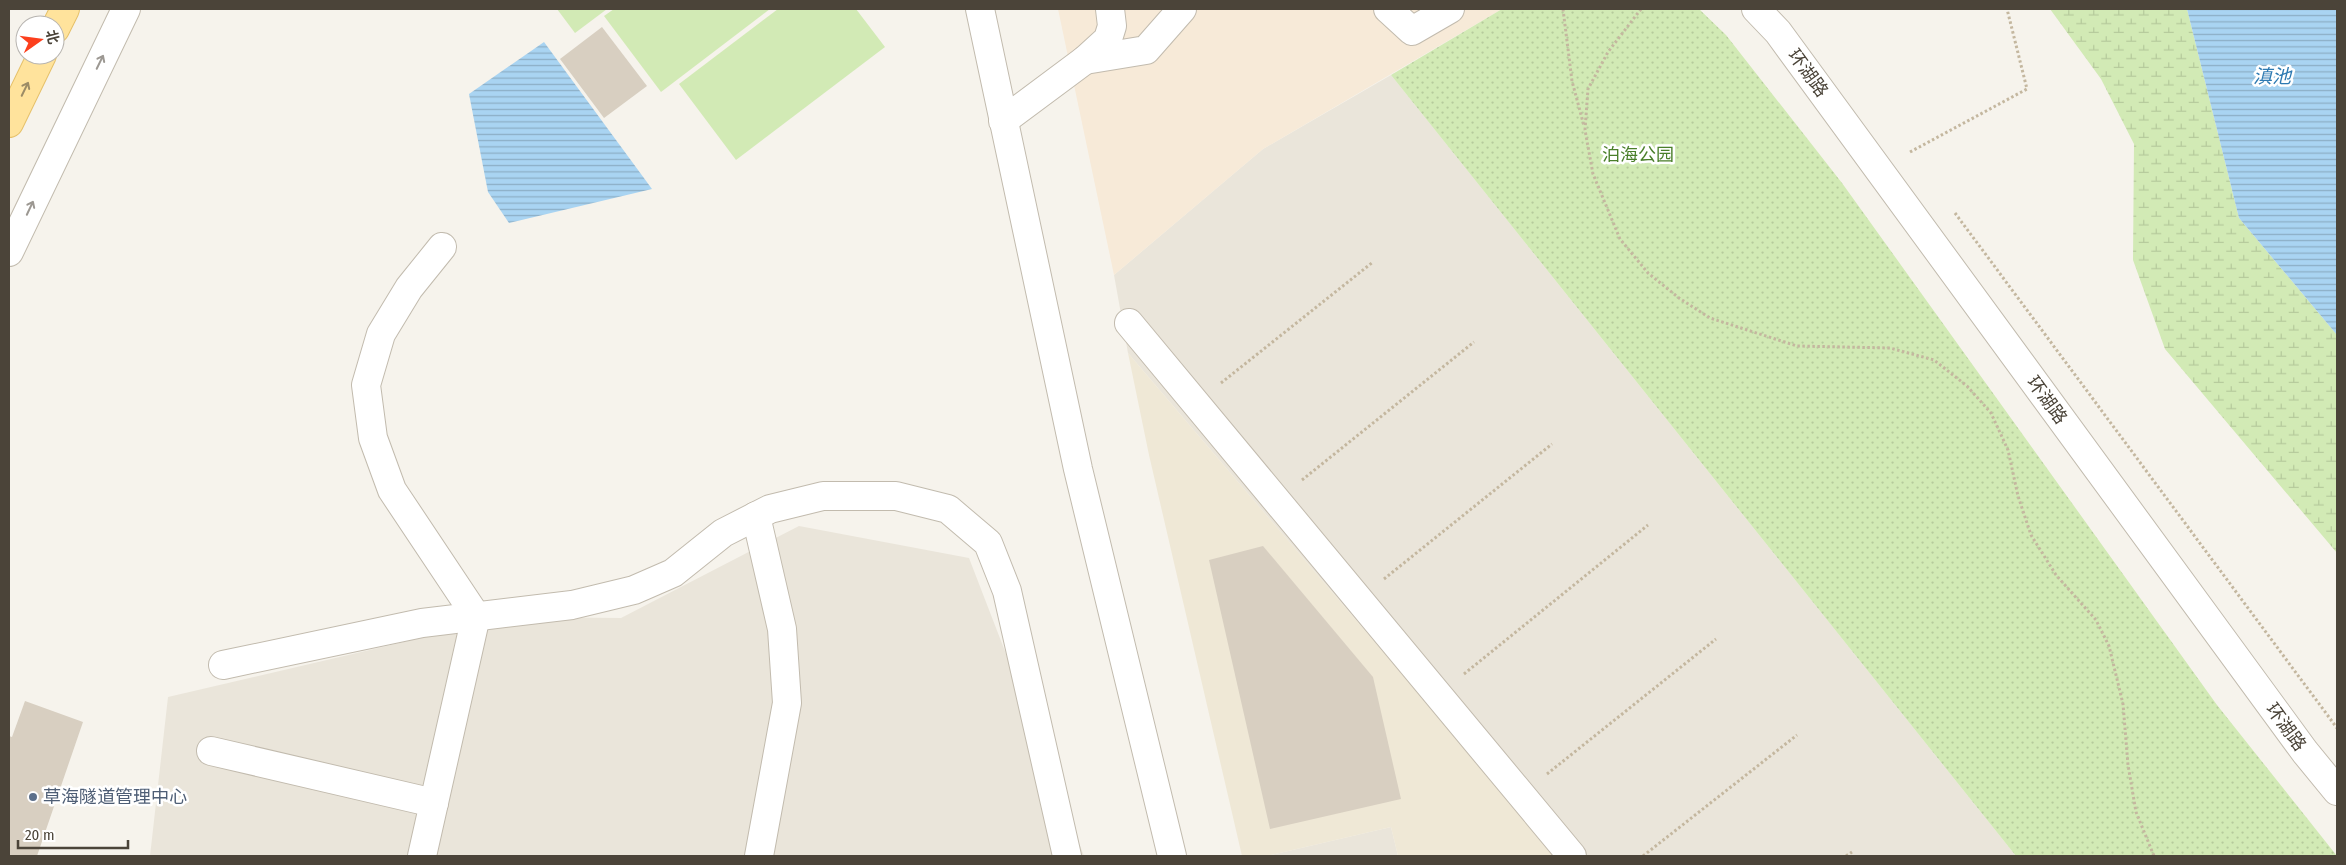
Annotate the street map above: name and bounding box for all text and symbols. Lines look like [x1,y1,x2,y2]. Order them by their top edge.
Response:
north arrow [15,15,65,65]
text: 北 [42,28,62,46]
street label: 环湖路 [1783,45,1833,101]
one-way arrow [96,55,105,70]
water label: 滇池 [2253,65,2293,88]
one-way arrow [21,82,31,97]
park label: 泊海公园 [1602,144,1674,166]
one-way arrow [26,201,35,216]
street label: 环湖路 [2022,372,2072,428]
street label: 环湖路 [2261,699,2311,755]
place label: 草海隧道管理中心 [43,786,187,808]
marker: 草海隧道管理中心 [27,791,39,803]
scale bar [18,818,128,850]
text: 20 m [25,826,55,844]

